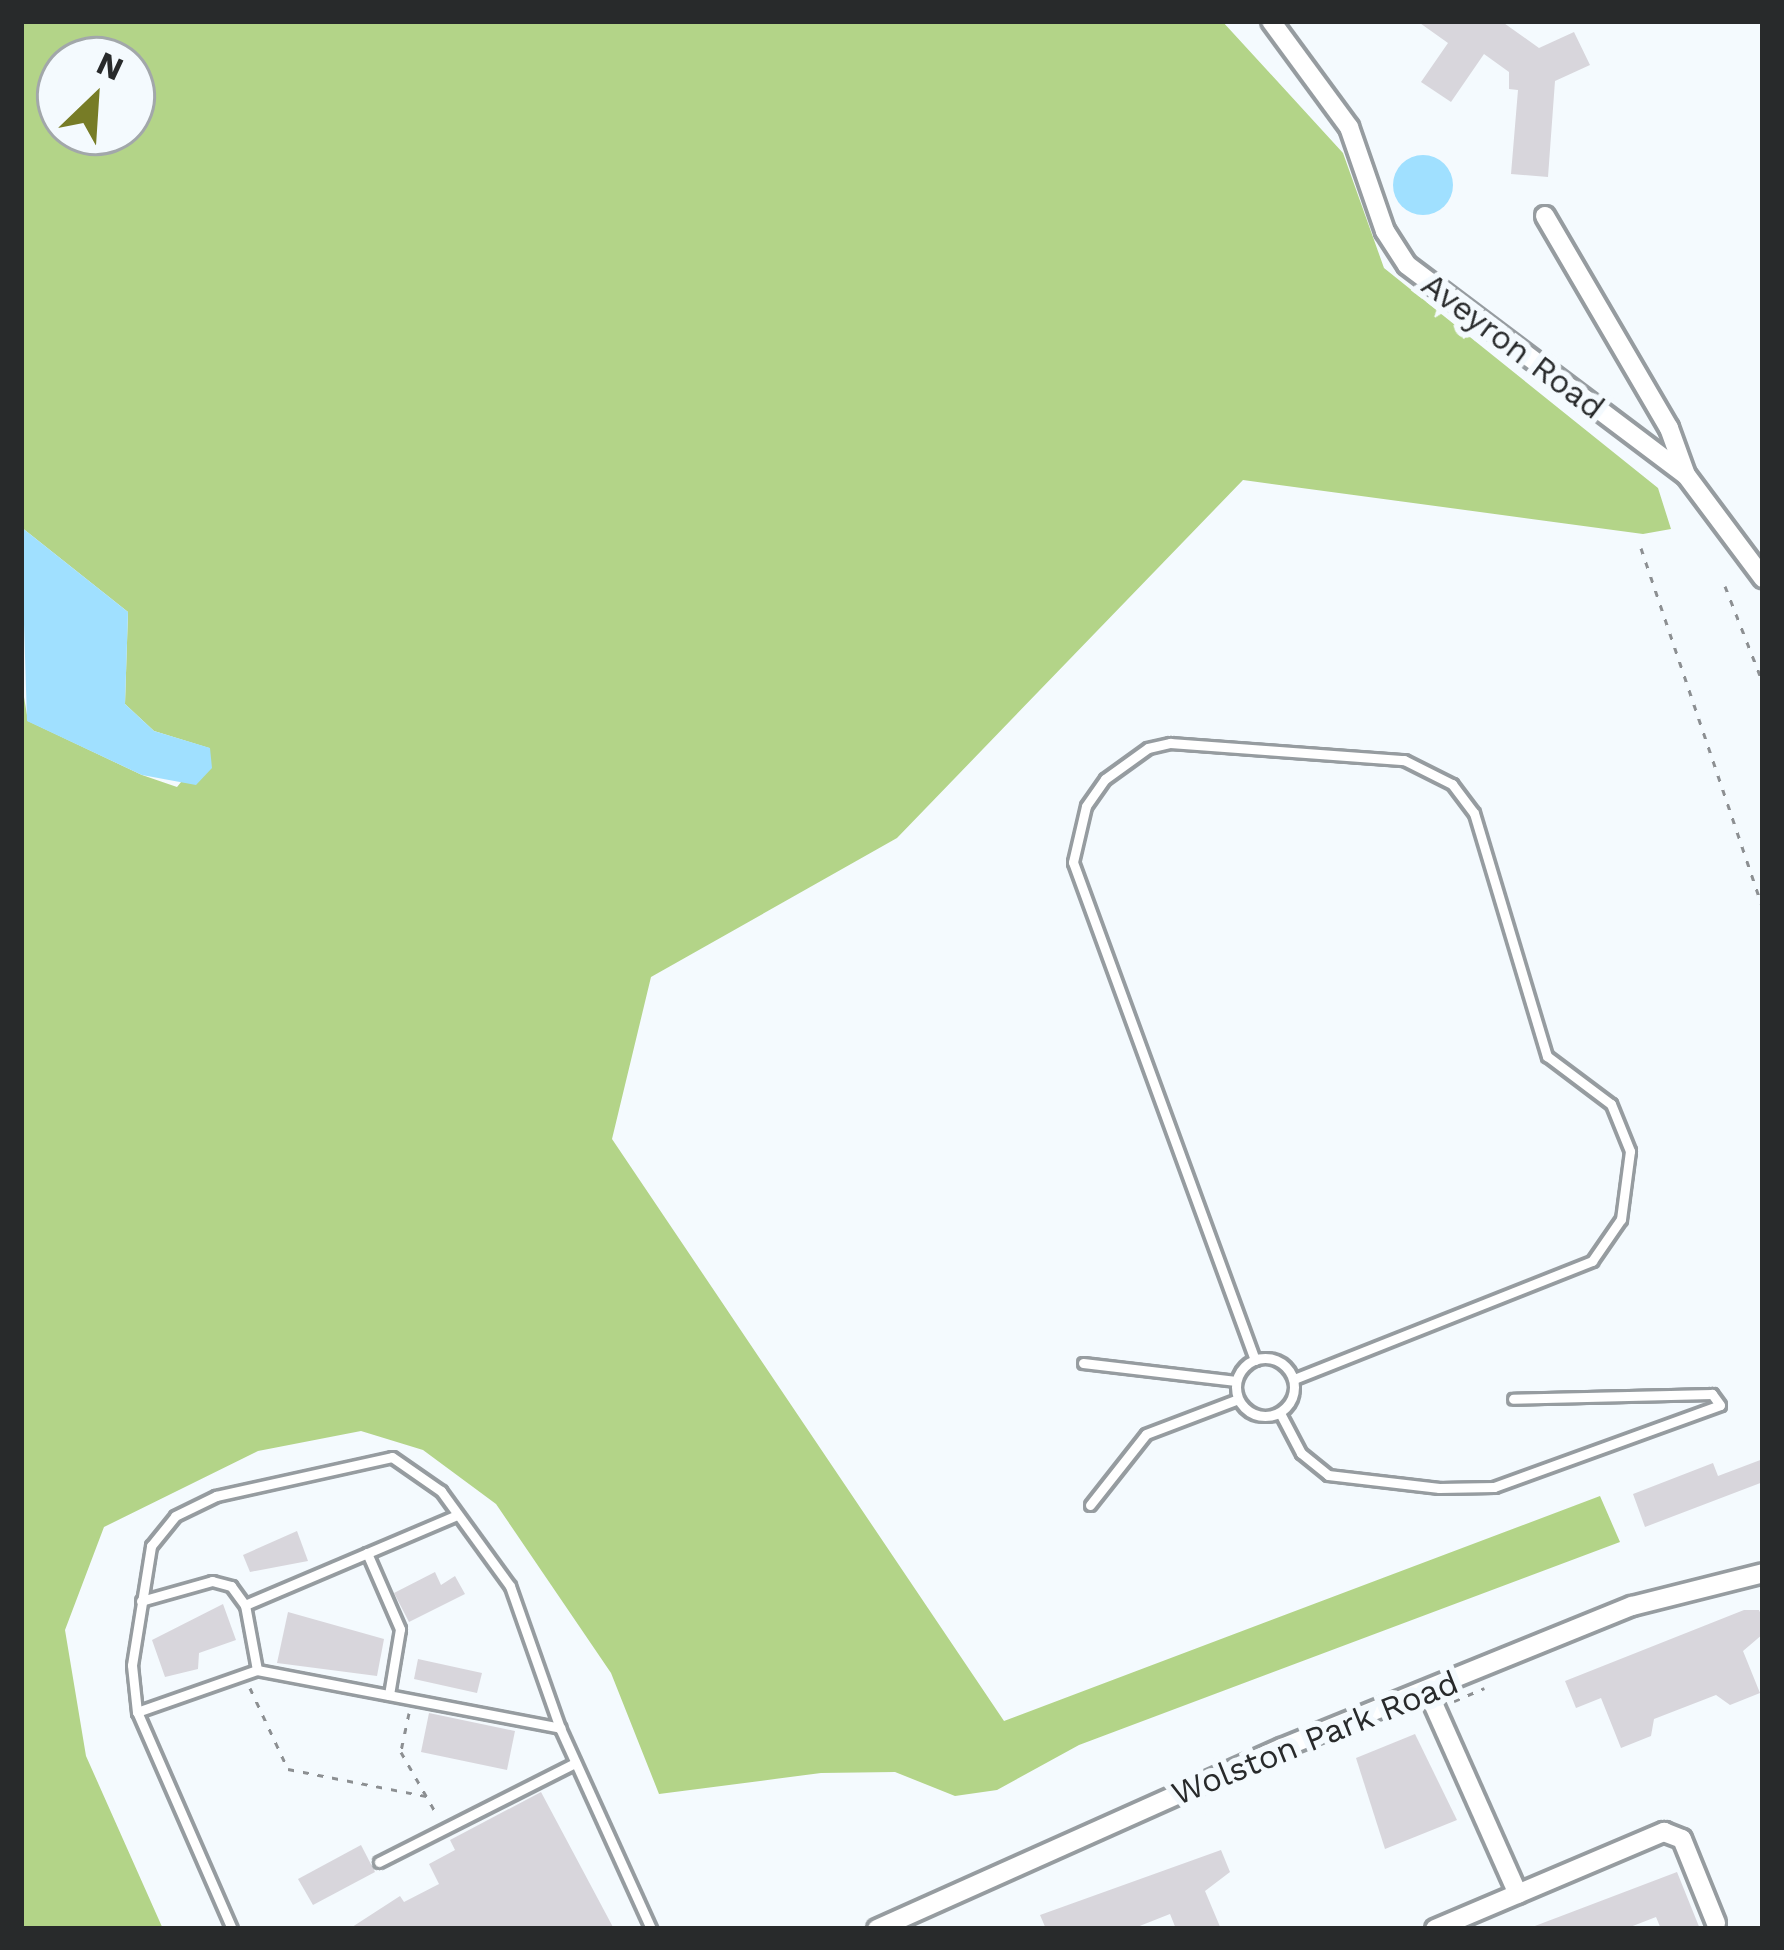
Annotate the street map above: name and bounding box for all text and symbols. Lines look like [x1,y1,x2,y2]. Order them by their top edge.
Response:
north arrow [36,36,156,156]
text: N [91,43,129,88]
street label: Aveyron Road [1414,265,1612,427]
street label: Wolston Park Road [1166,1662,1464,1814]

